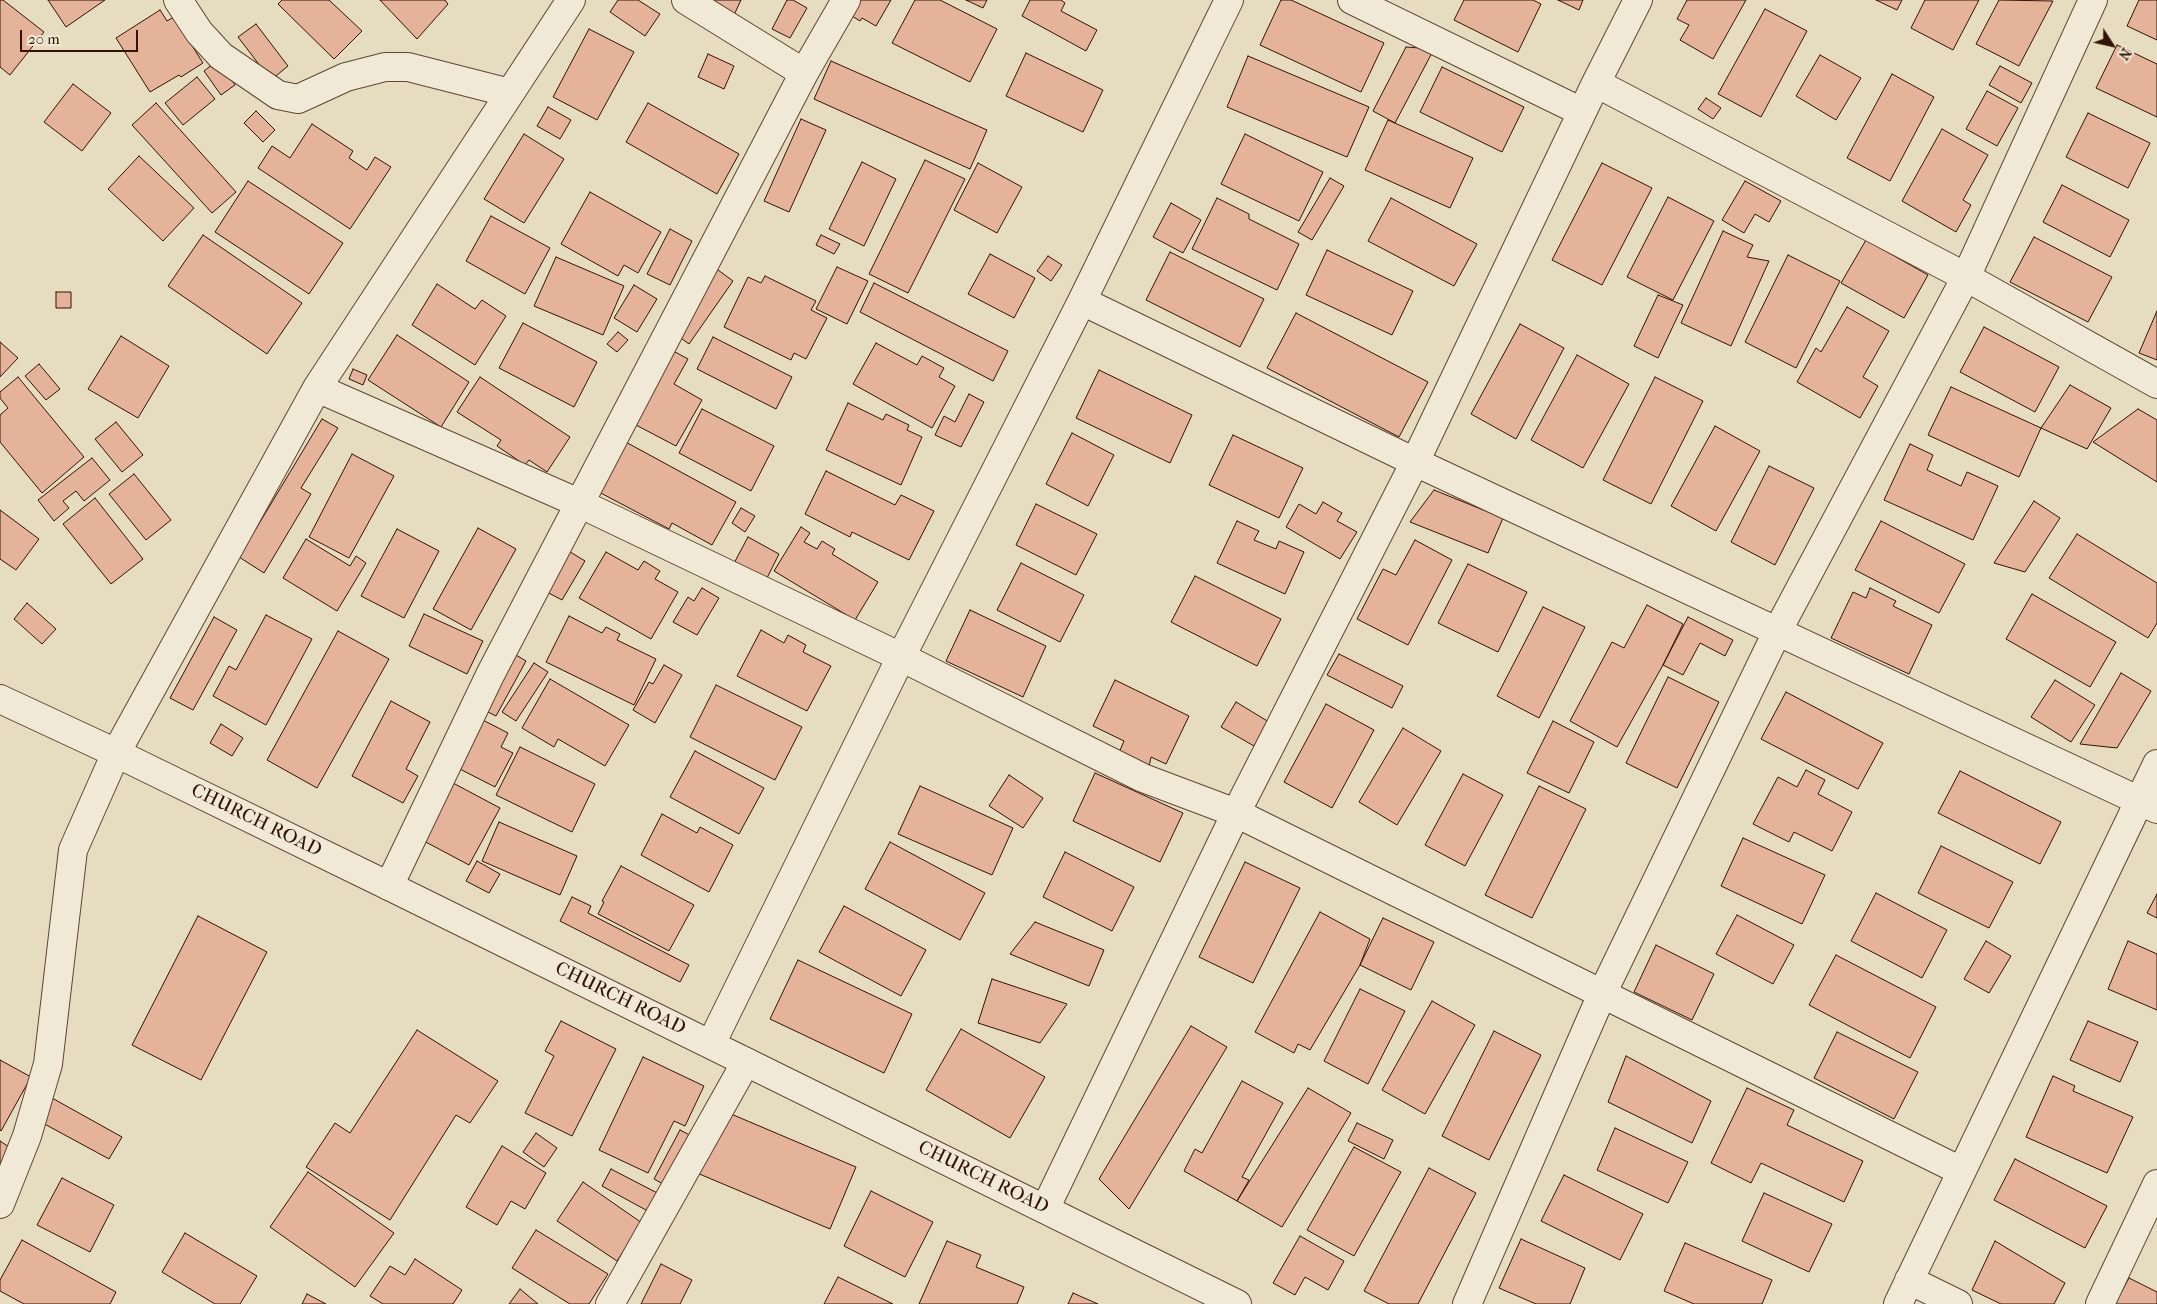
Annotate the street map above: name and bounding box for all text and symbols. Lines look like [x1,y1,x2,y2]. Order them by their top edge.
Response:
scale bar [22,20,140,52]
north arrow [2087,20,2137,70]
text: 20 m [28,30,60,48]
text: N [2115,45,2135,63]
street label: CHURCH ROAD [187,780,325,862]
street label: CHURCH ROAD [551,958,689,1040]
street label: CHURCH ROAD [914,1137,1052,1219]

